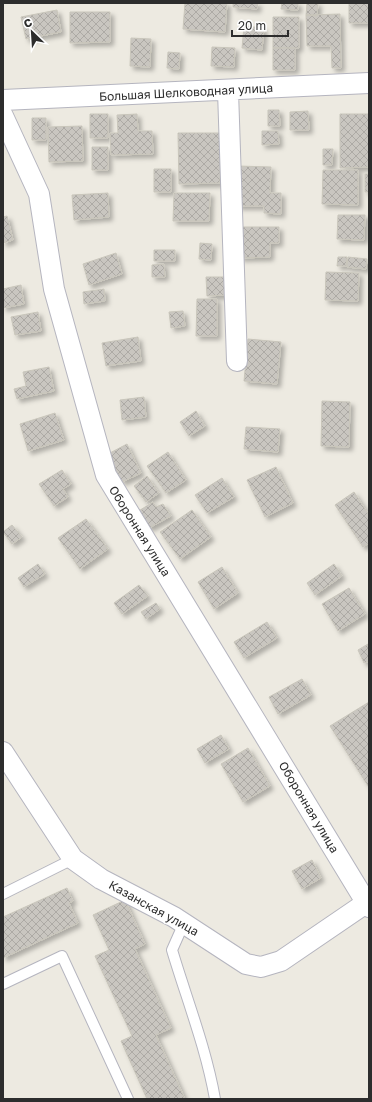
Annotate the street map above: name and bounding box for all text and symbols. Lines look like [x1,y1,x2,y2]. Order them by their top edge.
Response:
north arrow [12,12,52,52]
scale bar [232,12,288,38]
text: С [21,15,34,30]
text: 20 m [238,18,266,33]
street label: Большая Шелководная улица [99,80,273,104]
street label: Оборонная улица [106,483,174,579]
street label: Оборонная улица [276,758,342,856]
street label: Казанская улица [106,877,202,939]

